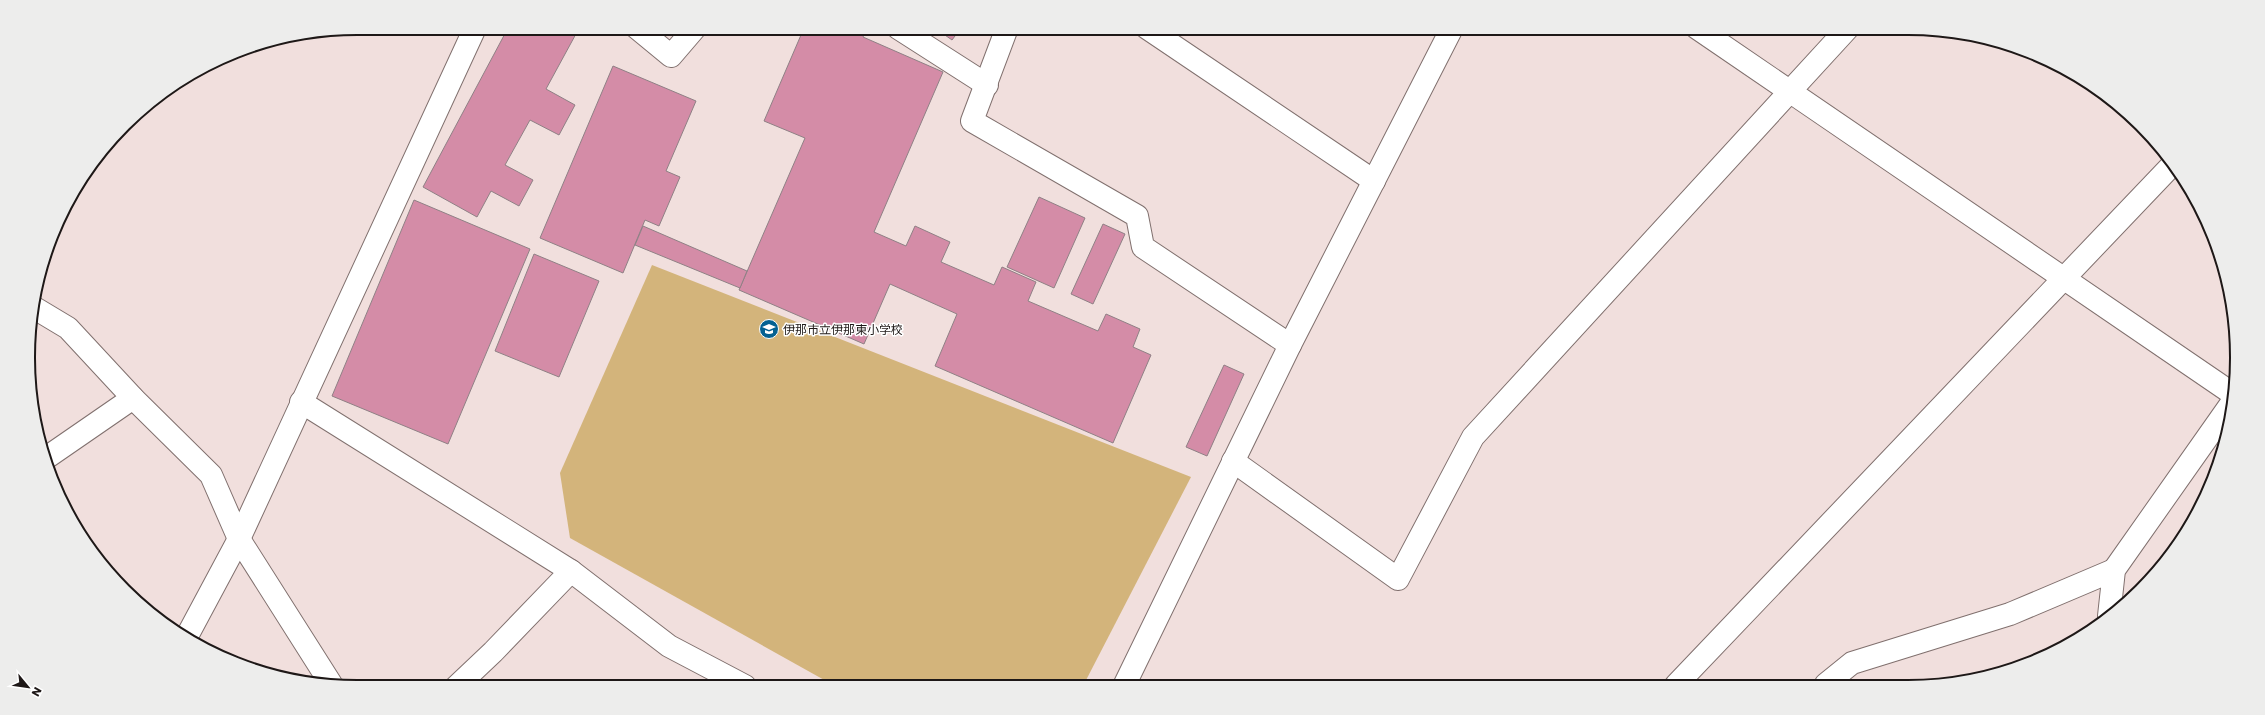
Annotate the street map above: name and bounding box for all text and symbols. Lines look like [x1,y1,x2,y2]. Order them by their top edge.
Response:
school or university icon: 伊那市立伊那東小学校 [758,318,780,340]
place label: 伊那市立伊那東小学校 [783,321,903,338]
north arrow [8,667,48,707]
text: N [28,684,46,699]

